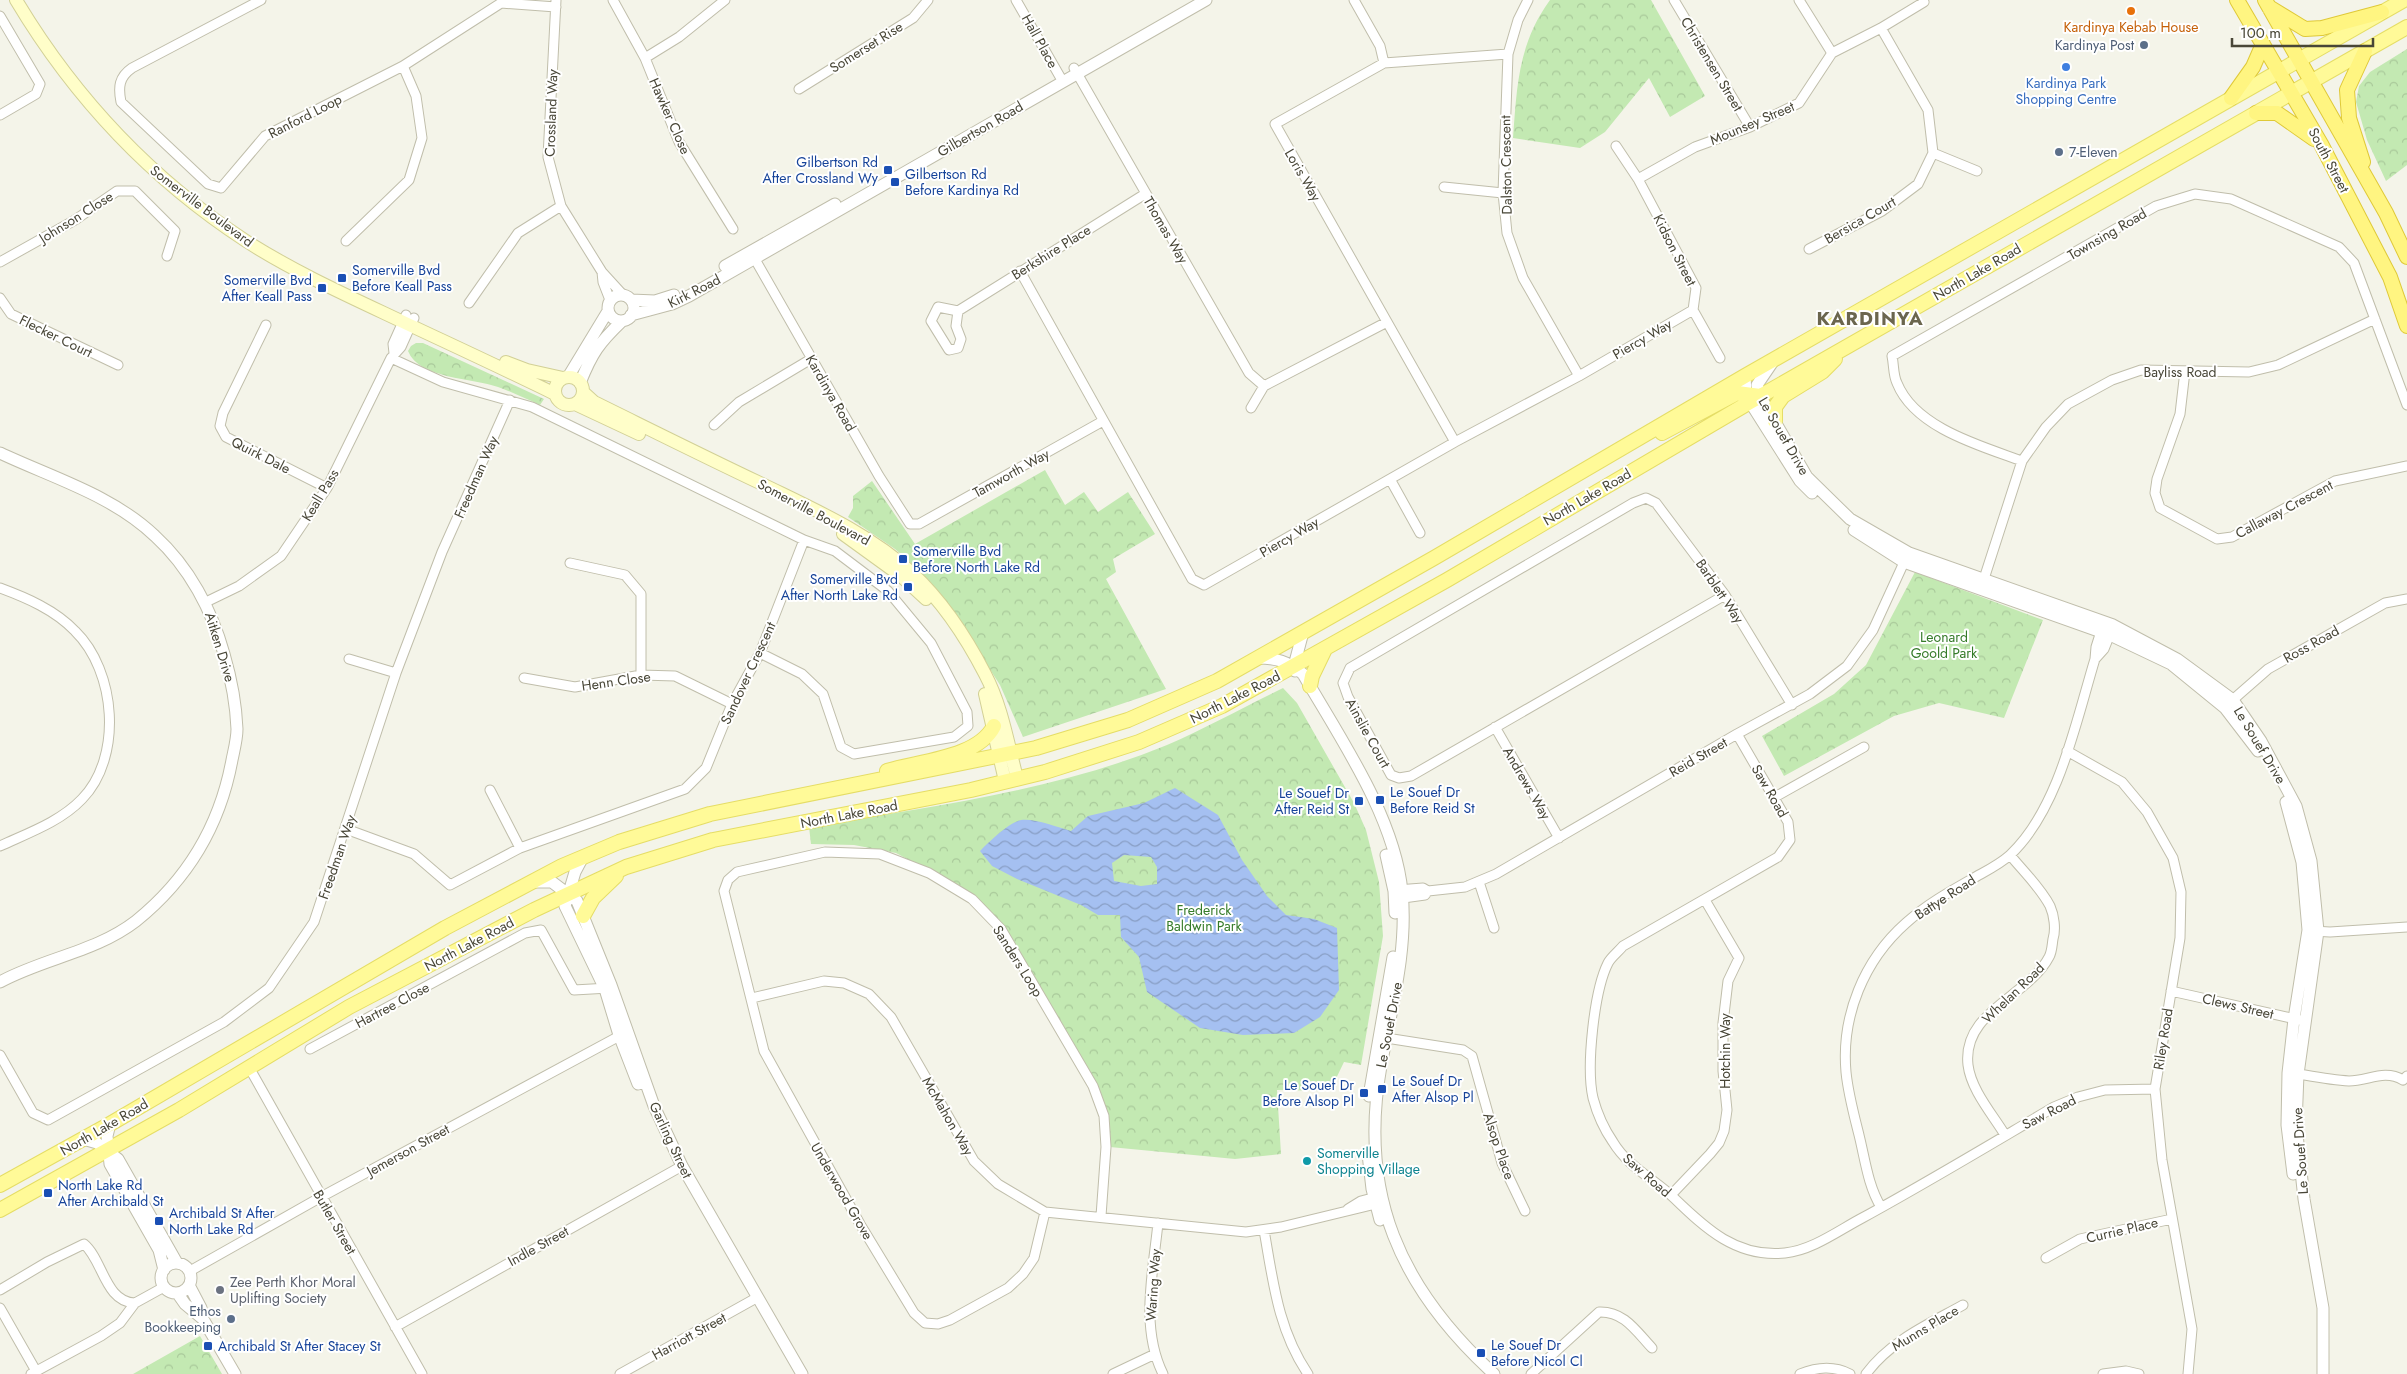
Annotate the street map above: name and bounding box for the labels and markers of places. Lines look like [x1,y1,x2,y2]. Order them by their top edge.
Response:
marker: Kardinya Kebab House [2125,5,2137,17]
place label: Kardinya Kebab House [2064,17,2198,37]
place label: Kardinya Post [2055,35,2135,55]
marker: Kardinya Post [2138,39,2150,51]
marker: Kardinya Park Shopping Centre [2060,61,2072,73]
place label: Kardinya Park Shopping Centre [2015,73,2117,109]
place label: 7-Eleven [2069,142,2118,162]
marker: 7-Eleven [2053,146,2065,158]
place label: Gilbertson Rd After Crossland Wy [763,152,879,188]
marker: Gilbertson Rd After Crossland Wy [882,164,894,176]
place label: Gilbertson Rd Before Kardinya Rd [905,164,1019,200]
marker: Gilbertson Rd Before Kardinya Rd [889,176,901,188]
place label: Somerville Bvd Before Keall Pass [352,260,452,296]
place label: Somerville Bvd After Keall Pass [222,270,312,306]
marker: Somerville Bvd Before Keall Pass [336,272,348,284]
marker: Somerville Bvd After Keall Pass [316,282,328,294]
place label: Somerville Bvd Before North Lake Rd [913,541,1040,577]
marker: Somerville Bvd Before North Lake Rd [897,553,909,565]
place label: Somerville Bvd After North Lake Rd [781,569,898,605]
marker: Somerville Bvd After North Lake Rd [902,581,914,593]
place label: Le Souef Dr Before Reid St [1390,782,1475,818]
place label: Le Souef Dr After Reid St [1274,783,1350,819]
marker: Le Souef Dr Before Reid St [1374,794,1386,806]
marker: Le Souef Dr After Reid St [1353,795,1365,807]
place label: Le Souef Dr After Alsop Pl [1392,1071,1474,1107]
place label: Le Souef Dr Before Alsop Pl [1263,1075,1354,1111]
marker: Le Souef Dr After Alsop Pl [1376,1083,1388,1095]
marker: Le Souef Dr Before Alsop Pl [1358,1087,1370,1099]
place label: Somerville Shopping Village [1317,1143,1420,1179]
marker: Somerville Shopping Village [1301,1155,1313,1167]
place label: North Lake Rd After Archibald St [58,1175,164,1211]
marker: North Lake Rd After Archibald St [42,1187,54,1199]
place label: Archibald St After North Lake Rd [169,1203,275,1239]
marker: Archibald St After North Lake Rd [153,1215,165,1227]
place label: Zee Perth Khor Moral Uplifting Society [230,1272,356,1308]
marker: Zee Perth Khor Moral Uplifting Society [214,1284,226,1296]
place label: Ethos Bookkeeping [144,1301,221,1337]
marker: Ethos Bookkeeping [225,1313,237,1325]
place label: Le Souef Dr Before Nicol Cl [1491,1335,1583,1371]
place label: Archibald St After Stacey St [218,1336,381,1356]
marker: Archibald St After Stacey St [202,1340,214,1352]
marker: Le Souef Dr Before Nicol Cl [1475,1347,1487,1359]

